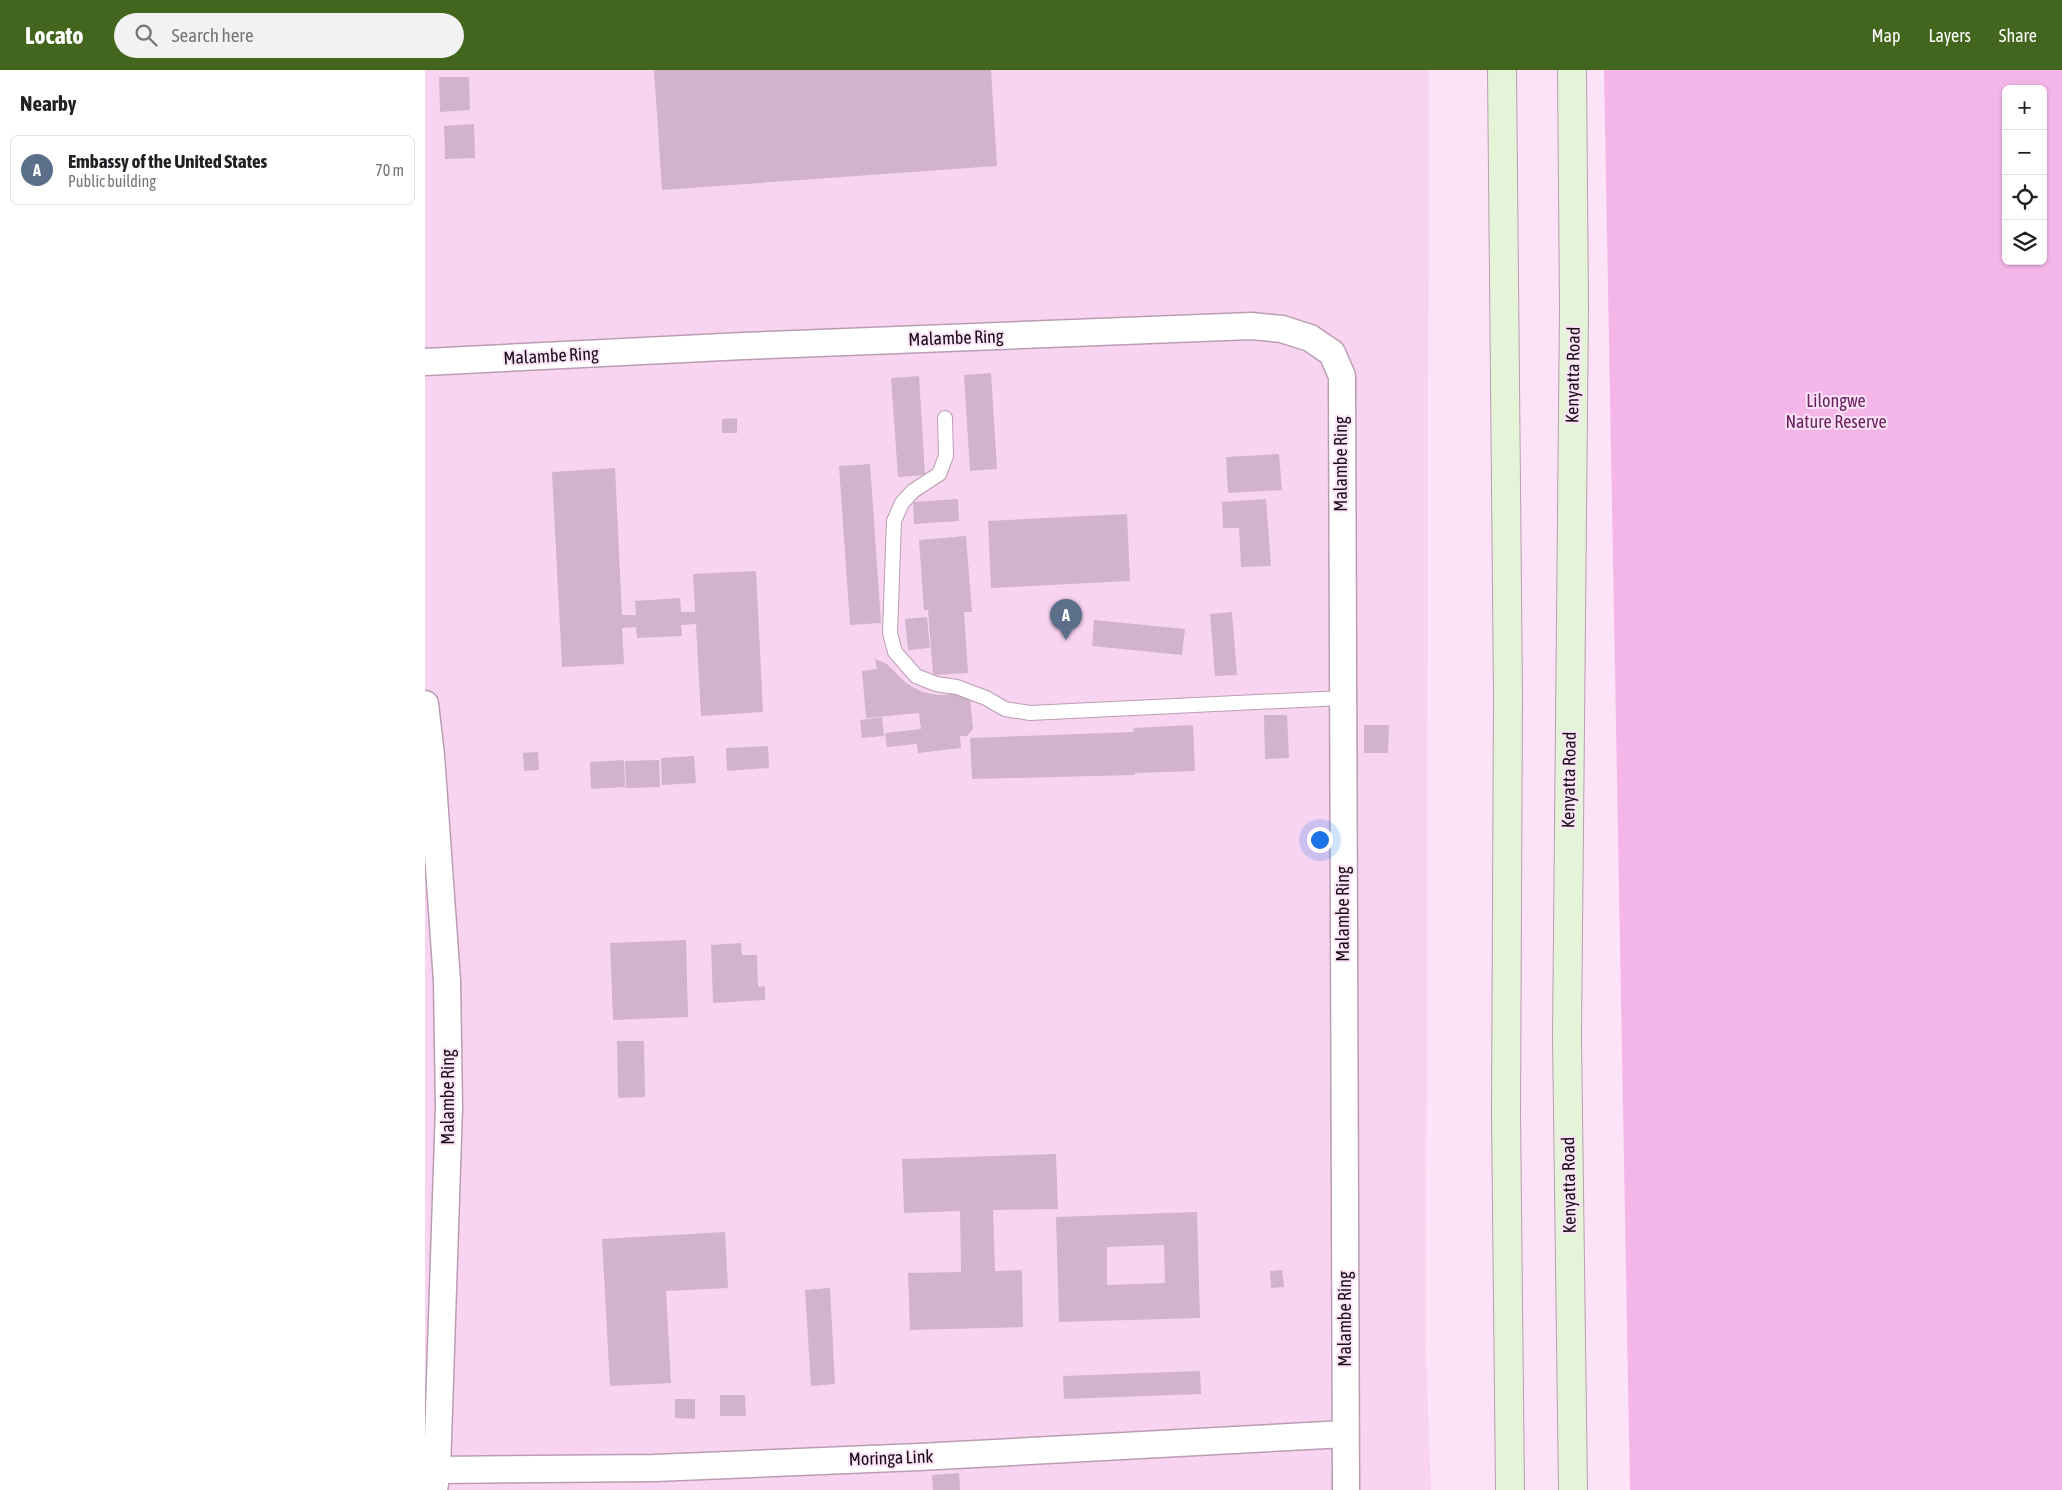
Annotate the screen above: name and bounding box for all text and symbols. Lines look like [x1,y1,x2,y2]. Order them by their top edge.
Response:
search box [114,13,464,58]
icon: search [132,21,160,49]
text: Locato [25,22,84,49]
text: Search here [172,24,254,46]
text: Map [1871,25,1900,46]
text: Layers [1928,25,1971,46]
text: Share [1999,25,2037,46]
map controls [2002,85,2047,265]
button: + [2002,85,2047,130]
text: Nearby [20,91,76,115]
button: − [2002,130,2047,175]
text: Embassy of the United States [68,150,267,172]
text: A [33,161,41,179]
text: 70 m [375,161,404,179]
text: Public building [68,172,156,190]
button: locate [2002,175,2047,220]
button: layers [2002,220,2047,265]
street label: Malambe Ring [908,325,1004,350]
street label: Kenyatta Road [1561,327,1584,423]
street label: Malambe Ring [503,343,599,368]
park label: Lilongwe Nature Reserve [1785,390,1887,432]
street label: Malambe Ring [1330,416,1351,512]
pin: A [1050,599,1082,640]
street label: Kenyatta Road [1557,732,1580,828]
your location [1307,827,1333,853]
street label: Malambe Ring [1332,866,1353,962]
street label: Malambe Ring [437,1049,458,1145]
street label: Kenyatta Road [1557,1137,1580,1233]
street label: Malambe Ring [1334,1271,1355,1367]
street label: Moringa Link [848,1446,934,1469]

